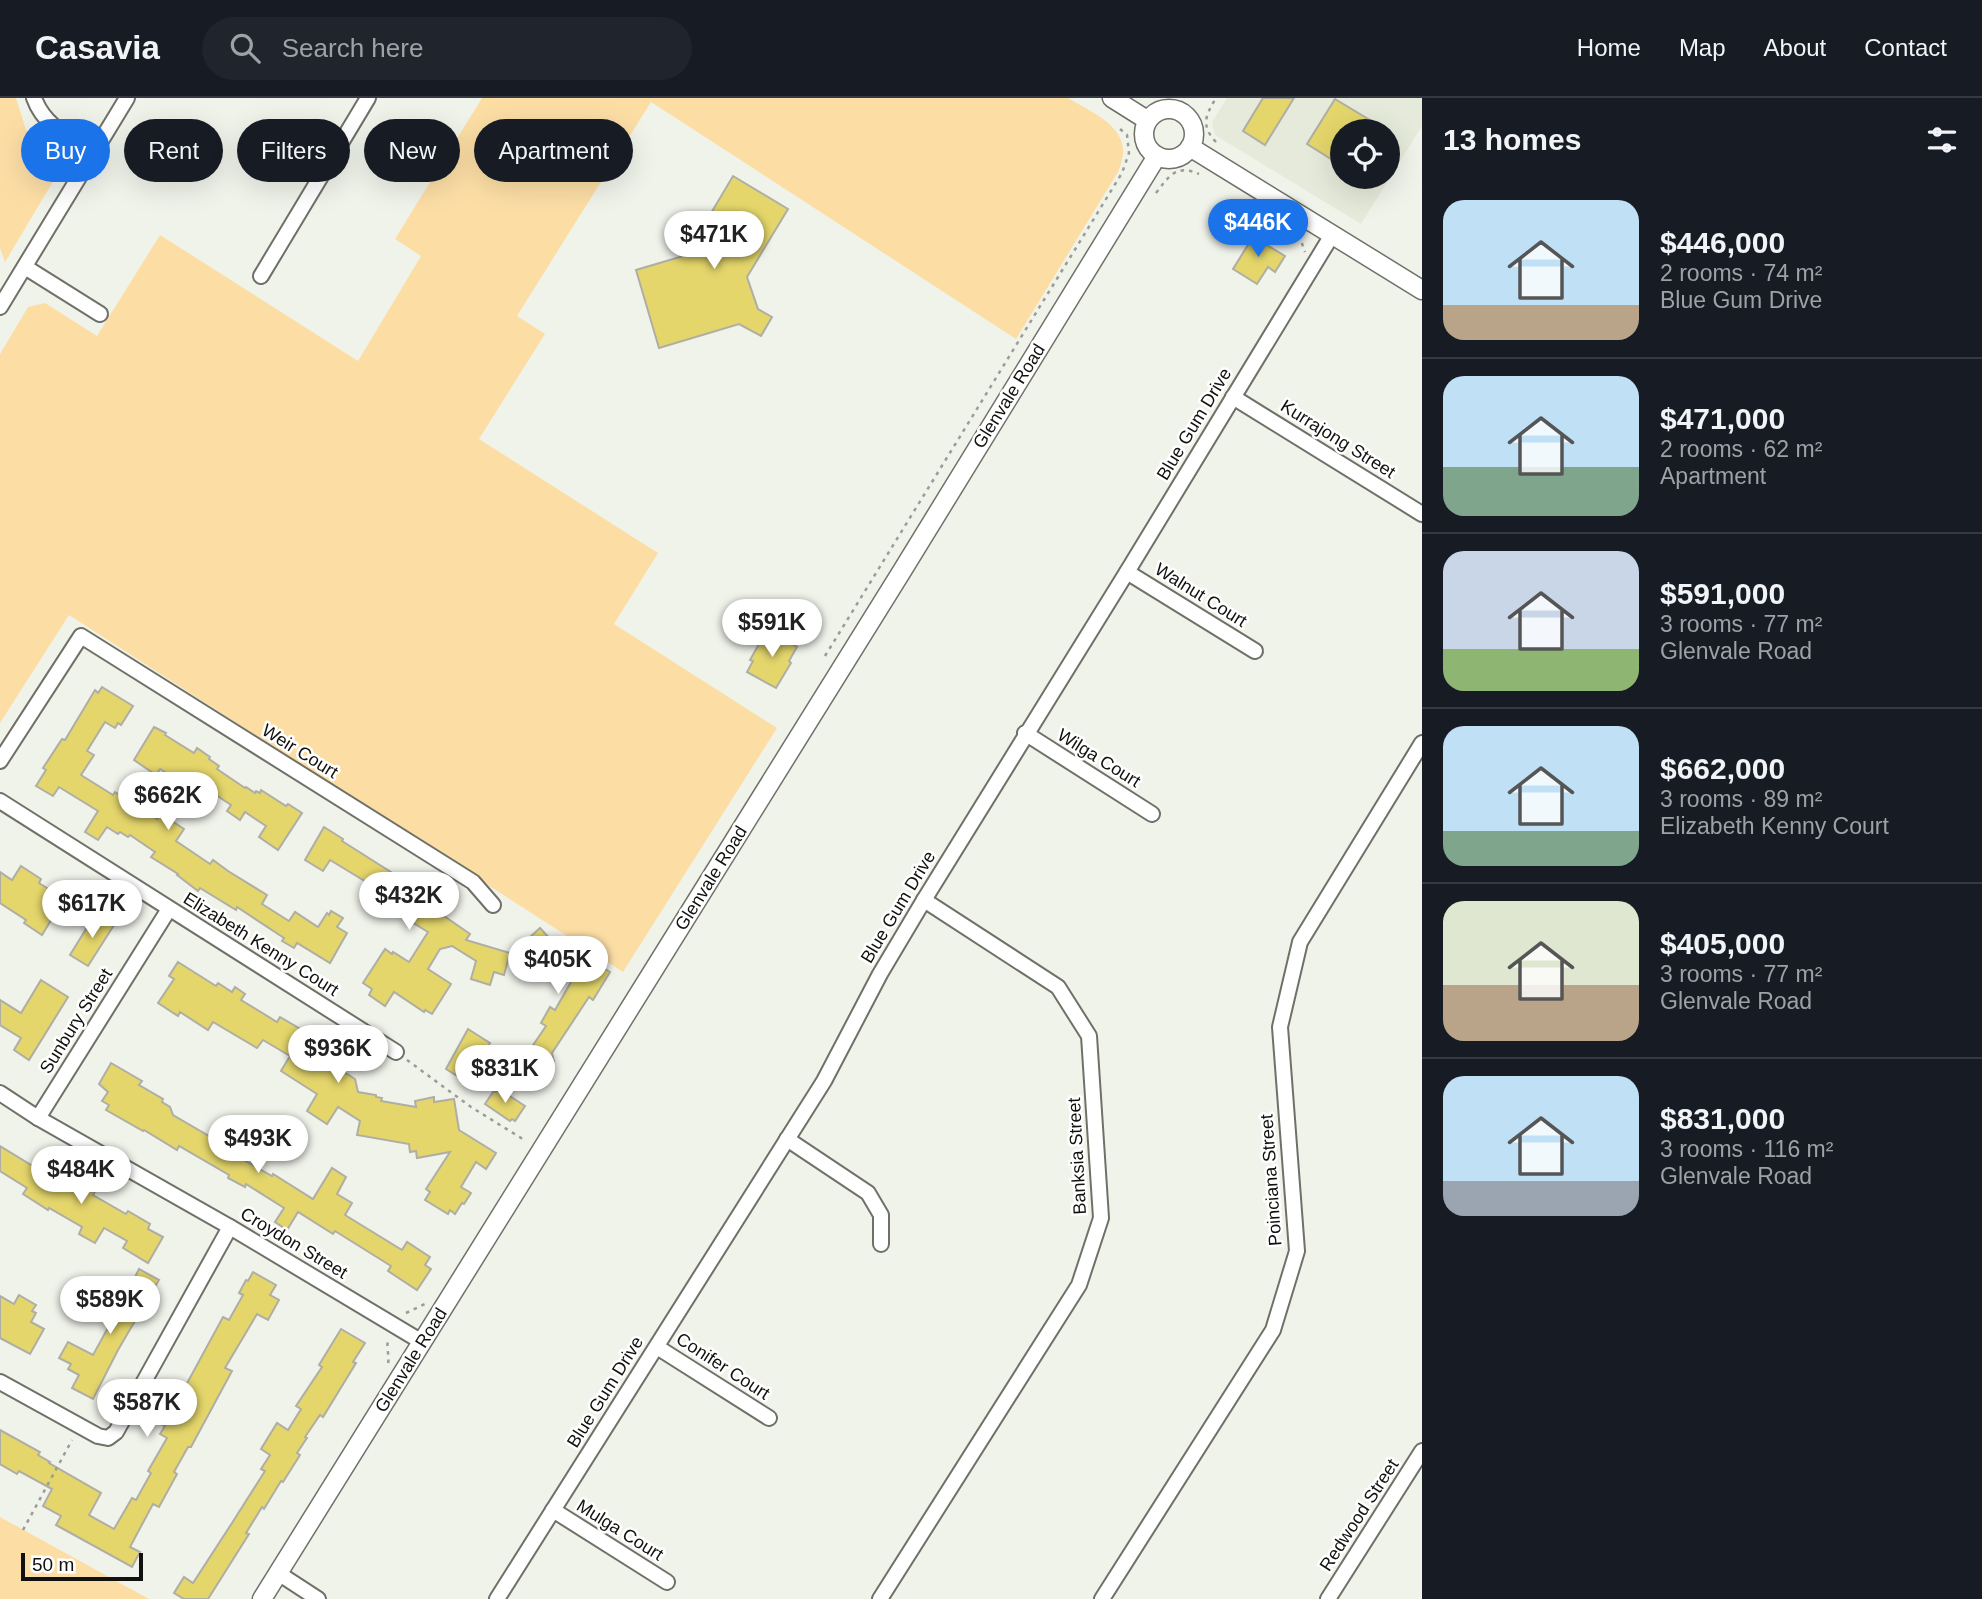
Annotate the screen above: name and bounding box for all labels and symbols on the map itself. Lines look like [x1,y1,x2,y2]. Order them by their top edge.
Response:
pin: $446K [1209,200,1307,259]
pin: $471K [665,212,763,271]
street label: Glenvale Road [969,340,1049,452]
street label: Blue Gum Drive [1153,364,1235,484]
street label: Kurrajong Street [1277,396,1399,482]
street label: Walnut Court [1151,559,1251,631]
pin: $591K [723,600,821,659]
street label: Weir Court [258,720,342,782]
street label: Wilga Court [1054,725,1144,791]
pin: $662K [119,772,217,832]
street label: Glenvale Road [671,822,751,934]
street label: Blue Gum Drive [857,847,939,967]
pin: $432K [360,872,458,932]
pin: $617K [43,880,141,940]
street label: Elizabeth Kenny Court [180,888,342,1000]
pin: $405K [509,936,607,996]
street label: Sunbury Street [36,965,116,1077]
pin: $936K [289,1026,387,1085]
pin: $831K [456,1046,554,1105]
street label: Banksia Street [1064,1097,1090,1215]
street label: Poinciana Street [1256,1113,1286,1247]
pin: $493K [209,1116,307,1175]
pin: $484K [32,1146,130,1206]
street label: Croydon Street [237,1203,351,1283]
pin: $589K [61,1276,159,1336]
street label: Glenvale Road [371,1304,451,1416]
street label: Conifer Court [673,1328,773,1404]
street label: Blue Gum Drive [563,1333,647,1451]
pin: $587K [98,1380,196,1439]
street label: Redwood Street [1315,1455,1403,1575]
street label: Mulga Court [573,1496,667,1564]
scale bar [21,1550,144,1582]

